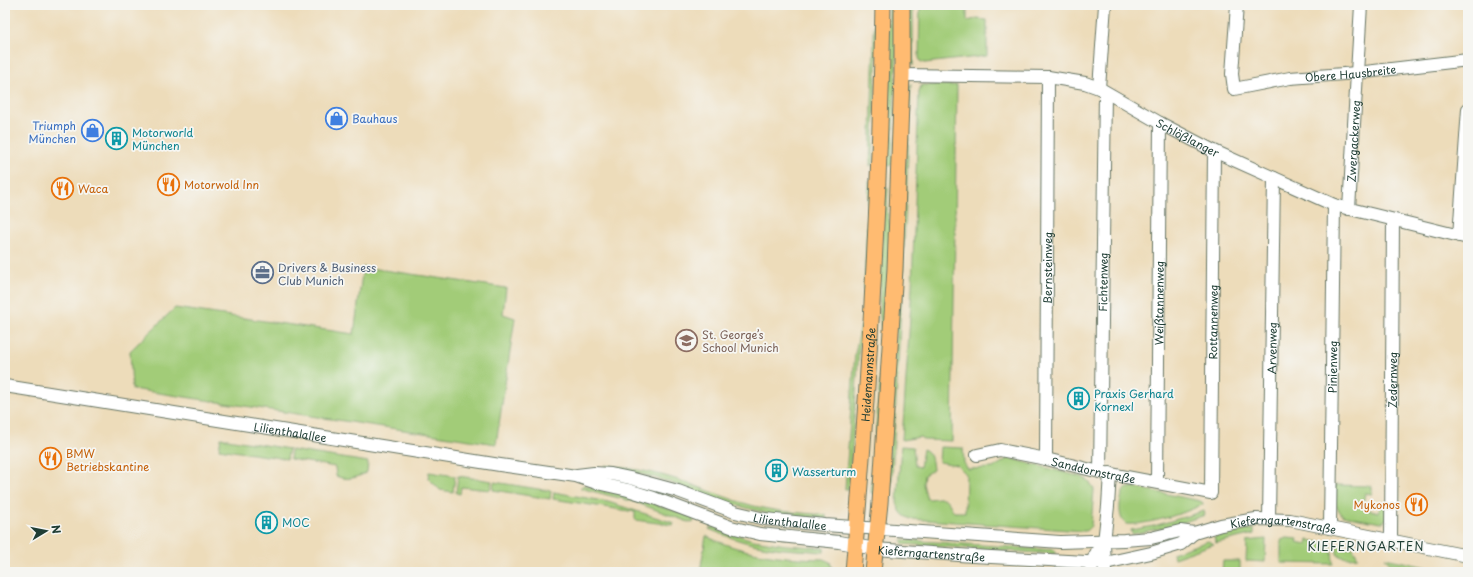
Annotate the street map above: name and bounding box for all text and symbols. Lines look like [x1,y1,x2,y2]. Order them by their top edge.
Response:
street label: Obere Hausbreite [1304,60,1397,85]
street label: Zwergackerweg [1342,100,1364,183]
shop icon: Bauhaus [323,105,349,131]
place label: Bauhaus [352,110,397,127]
street label: Schlößlanger [1153,114,1223,161]
place label: Triumph München [29,117,76,147]
shop icon: Triumph München [79,118,105,144]
place label: Motorworld München [132,124,194,154]
building icon: Motorworld München [104,125,130,151]
restaurant icon: Motorwold Inn [156,171,182,197]
restaurant icon: Waca [49,175,75,201]
place label: Motorwold Inn [184,176,259,193]
place label: Waca [78,180,109,197]
street label: Bernsteinweg [1038,232,1056,304]
street label: Fichtenweg [1094,252,1111,312]
place label: Drivers & Business Club Munich [278,259,376,289]
office icon: Drivers & Business Club Munich [250,260,276,286]
street label: Weißtannenweg [1150,261,1167,345]
street label: Rottannenweg [1204,284,1221,359]
street label: Arvenweg [1263,322,1280,374]
place label: St. George’s School Munich [702,326,779,356]
school or university icon: St. George’s School Munich [674,327,700,353]
street label: Heidemannstraße [856,327,879,422]
street label: Pinienweg [1323,340,1341,394]
street label: Zedernweg [1383,352,1401,408]
place label: Praxis Gerhard Kornexl [1094,385,1174,415]
building icon: Praxis Gerhard Kornexl [1066,386,1092,412]
street label: Lilienthalallee [253,417,328,446]
place label: BMW Betriebskantine [66,445,149,475]
restaurant icon: BMW Betriebskantine [37,446,63,472]
street label: Sanddornstraße [1050,452,1137,487]
building icon: Wasserturm [764,458,790,484]
place label: Wasserturm [792,463,856,480]
restaurant icon: Mykonos [1403,491,1429,517]
place label: Mykonos [1354,496,1400,513]
street label: Lilienthalallee [752,508,827,534]
building icon: MOC [253,509,279,535]
street label: Kieferngartenstraße [1229,510,1338,538]
north arrow [26,511,66,551]
place label: MOC [282,514,310,531]
text: N [47,523,66,535]
district label: KIEFERNGARTEN [1307,537,1425,555]
street label: Kieferngartenstraße [877,541,986,565]

